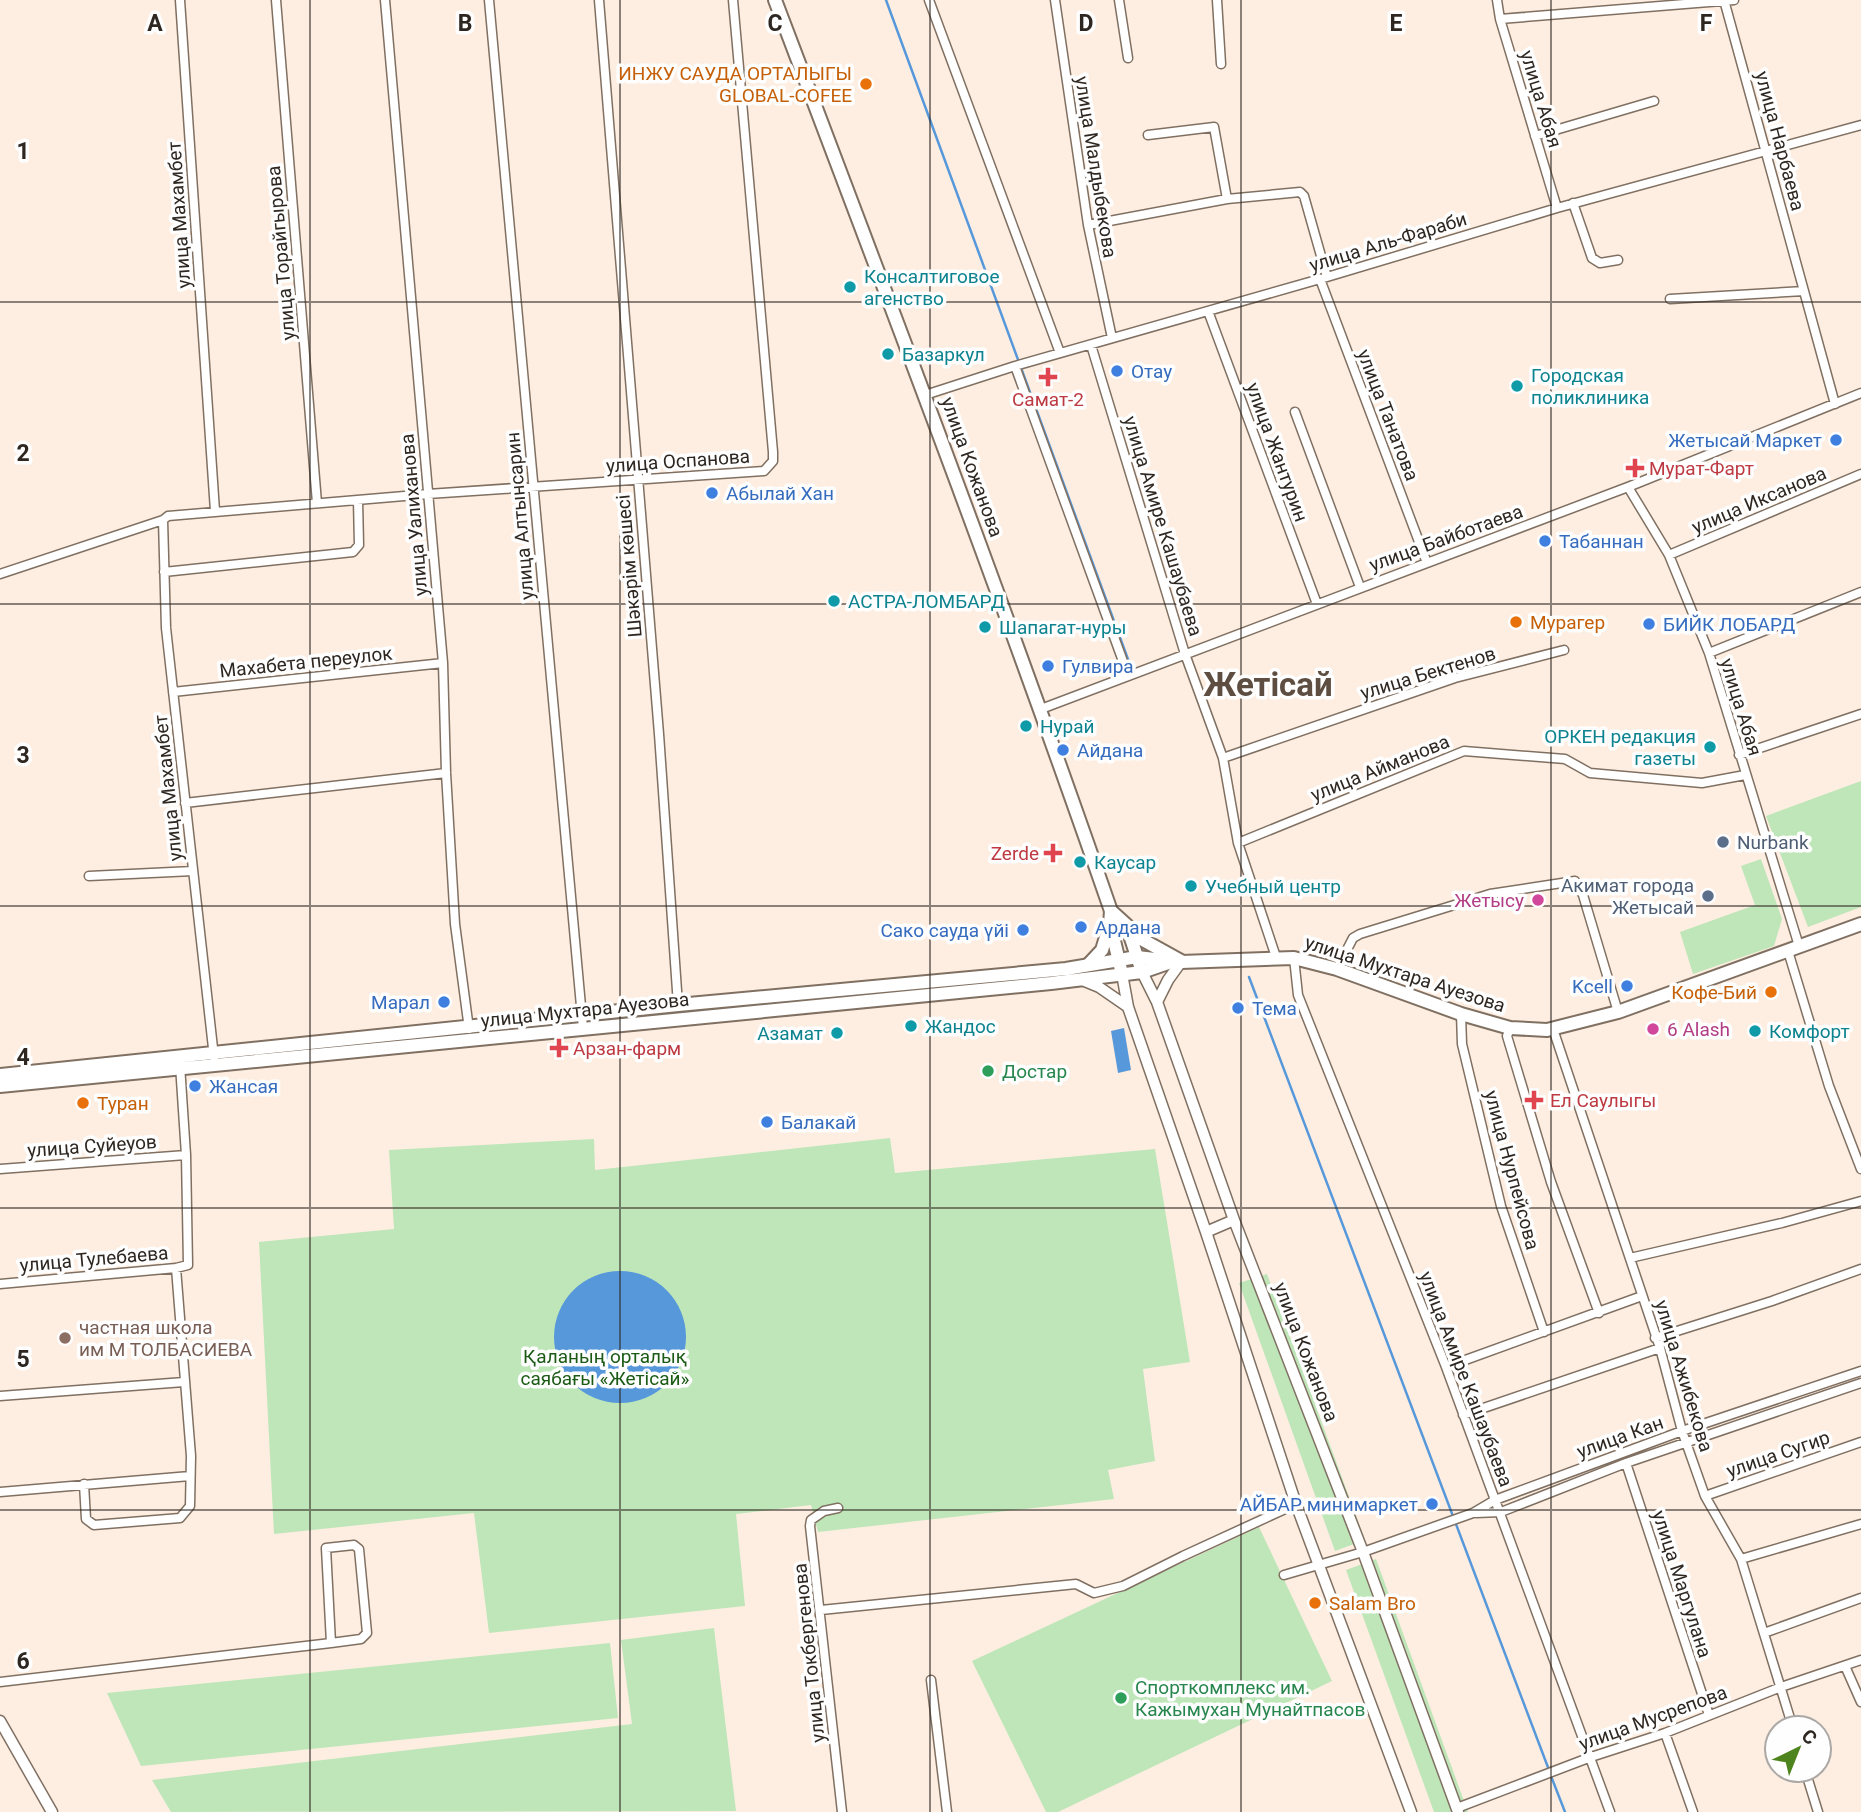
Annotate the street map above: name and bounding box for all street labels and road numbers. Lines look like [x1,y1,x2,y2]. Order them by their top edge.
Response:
street label: улица Абая [1515,48,1567,150]
street label: улица Нарбаева [1750,69,1810,213]
street label: улица Малдыбекова [1070,74,1122,260]
street label: улица Махамбет [162,141,196,289]
street label: улица Торайгырова [262,165,300,341]
street label: улица Аль-Фараби [1307,207,1469,277]
street label: улица Танатова [1352,346,1424,484]
street label: улица Жантурин [1241,379,1313,525]
street label: улица Кожанова [936,394,1008,540]
street label: улица Амире Кашаубаева [1119,413,1207,639]
street label: улица Алтынсарин [501,431,539,601]
street label: улица Уалиханова [395,433,433,597]
street label: улица Оспанова [605,444,751,478]
street label: улица Иксанова [1688,461,1830,539]
street label: Шәкәрім көшесі [611,494,647,638]
street label: улица Байботаева [1366,500,1526,576]
street label: Махабета переулок [218,641,394,683]
street label: улица Бектенов [1358,641,1498,705]
street label: улица Абая [1715,656,1767,758]
street label: улица Махамбет [149,714,187,862]
street label: улица Айманова [1307,730,1453,806]
street label: улица Мухтара Ауезова [1302,931,1508,1017]
street label: улица Мухтара Ауезова [480,988,690,1032]
street label: улица Нурпейсова [1480,1088,1544,1252]
street label: улица Суйеуов [27,1130,157,1162]
street label: улица Тулебаева [19,1241,169,1277]
street label: улица Амире Кашаубаева [1414,1268,1518,1490]
street label: улица Кожанова [1269,1279,1343,1425]
street label: улица Ажибекова [1650,1297,1718,1455]
street label: улица Кан [1574,1411,1666,1463]
street label: улица Сугир [1723,1426,1833,1482]
street label: улица Маргулана [1647,1507,1717,1661]
street label: улица Токбергенова [788,1562,830,1744]
street label: улица Мусрепова [1576,1681,1730,1755]

